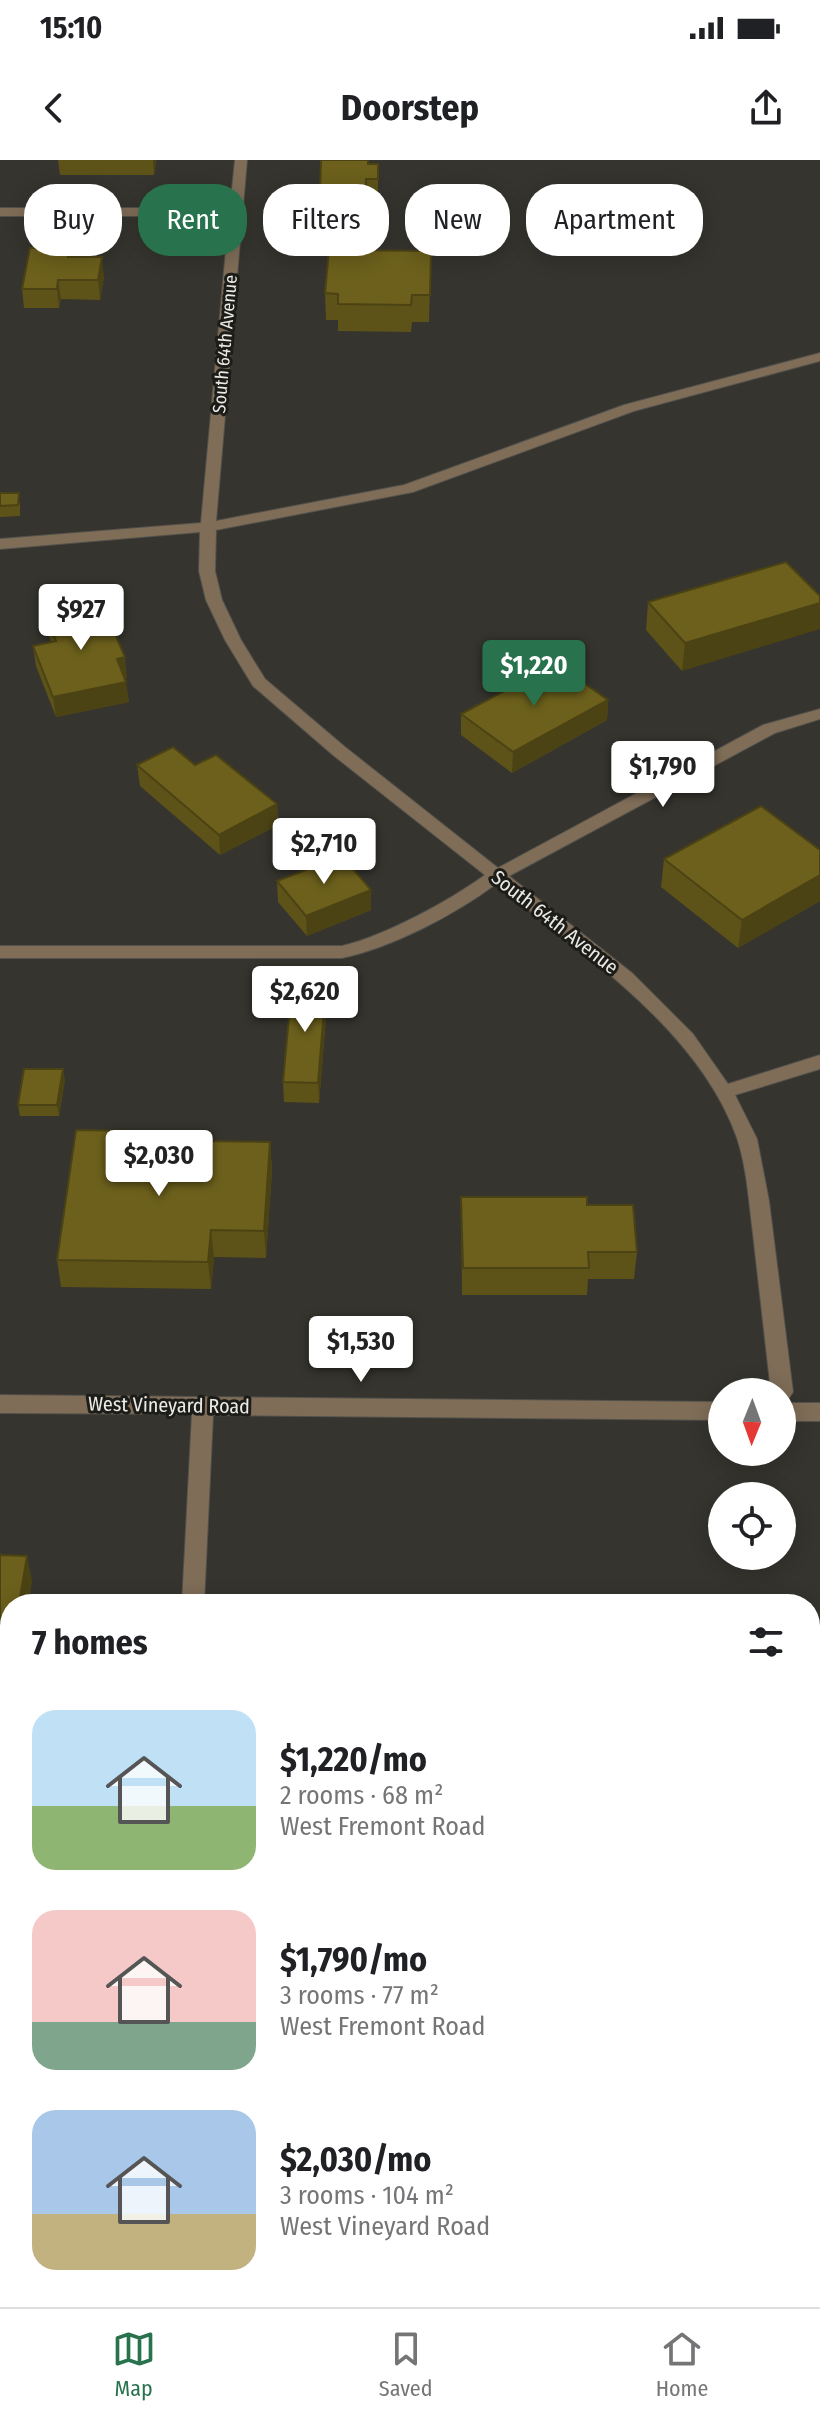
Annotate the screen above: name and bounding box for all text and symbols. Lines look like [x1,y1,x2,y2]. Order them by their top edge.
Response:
text: 15:10 [40,10,102,46]
icon: back [32,86,76,130]
text: Doorstep [341,86,479,130]
icon: share [744,86,788,130]
chip: Buy [24,184,122,256]
chip: Rent [138,184,247,256]
chip: Filters [263,184,389,256]
chip: New [405,184,510,256]
chip: Apartment [526,184,703,256]
street label: South 64th Avenue [208,274,242,414]
pin: $927 [34,584,128,652]
text: $927 [57,594,105,625]
pin: $1,220 [469,640,599,708]
text: $1,220 [500,650,568,681]
pin: $1,790 [598,741,728,809]
text: $1,790 [629,751,697,782]
pin: $2,710 [259,818,389,886]
text: $2,710 [291,828,357,859]
street label: South 64th Avenue [487,865,623,979]
pin: $2,620 [240,966,370,1034]
text: $2,620 [270,976,340,1007]
pin: $2,030 [94,1130,224,1198]
text: $2,030 [124,1140,194,1171]
pin: $1,530 [296,1316,426,1384]
text: $1,530 [327,1326,395,1357]
north arrow [708,1378,796,1466]
map controls [708,1378,796,1570]
street label: West Vineyard Road [88,1392,250,1418]
button: locate [708,1482,796,1570]
icon: filters [744,1620,788,1664]
text: 7 homes [32,1622,148,1663]
text: $1,220/mo [280,1739,427,1780]
icon: home [96,1742,192,1838]
text: 2 rooms · 68 m² [280,1780,443,1811]
text: West Fremont Road [280,1811,485,1842]
text: $1,790/mo [280,1939,427,1980]
icon: home [96,1942,192,2038]
text: 3 rooms · 77 m² [280,1980,439,2011]
text: West Fremont Road [280,2011,485,2042]
text: $2,030/mo [280,2139,431,2180]
icon: home [96,2142,192,2238]
text: 3 rooms · 104 m² [280,2180,454,2211]
text: West Vineyard Road [280,2211,490,2242]
tab: Map [112,2327,156,2402]
tab: Saved [379,2327,433,2402]
tab: Home [656,2327,708,2402]

